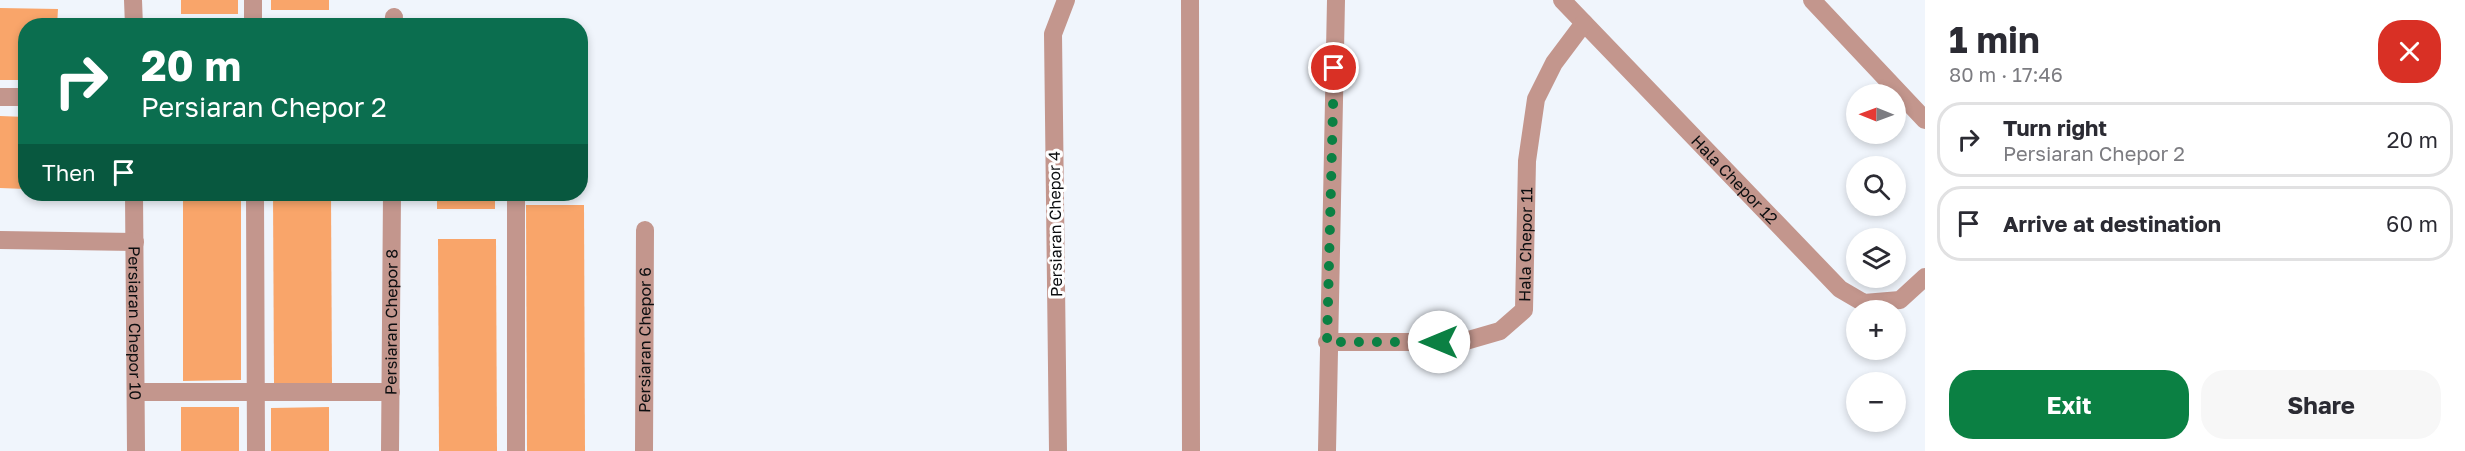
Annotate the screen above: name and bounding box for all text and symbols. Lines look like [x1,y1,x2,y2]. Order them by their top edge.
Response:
text: 1 min [1949,18,2040,61]
button: close [2378,20,2441,83]
text: 20 m [141,40,241,90]
icon: right [42,42,120,120]
pin [1308,42,1359,93]
icon: arrive [1317,51,1350,84]
text: 80 m · 17:46 [1949,62,2063,86]
north arrow [1846,84,1906,144]
map controls [1846,84,1906,432]
text: Persiaran Chepor 2 [141,91,387,123]
text: Turn right [2003,114,2107,141]
icon: right [1952,123,1985,156]
text: 20 m [2387,126,2438,153]
street label: Hala Chepor 12 [1687,131,1782,228]
text: Persiaran Chepor 2 [2003,141,2185,165]
street label: Persiaran Chepor 4 [1044,151,1066,297]
icon: arrive [107,156,140,189]
button: search [1846,156,1906,216]
text: Then [42,159,95,186]
street label: Hala Chepor 11 [1514,187,1536,302]
icon: arrive [1952,207,1985,240]
text: Arrive at destination [2003,210,2221,237]
text: 60 m [2386,210,2438,237]
button: layers [1846,228,1906,288]
street label: Persiaran Chepor 10 [124,246,146,400]
street label: Persiaran Chepor 8 [380,249,402,395]
street label: Persiaran Chepor 6 [634,267,655,413]
button: + [1846,300,1906,360]
position arrow [1407,310,1471,374]
button: Exit [1949,370,2189,439]
button: Share [2201,370,2441,439]
button: − [1846,372,1906,432]

